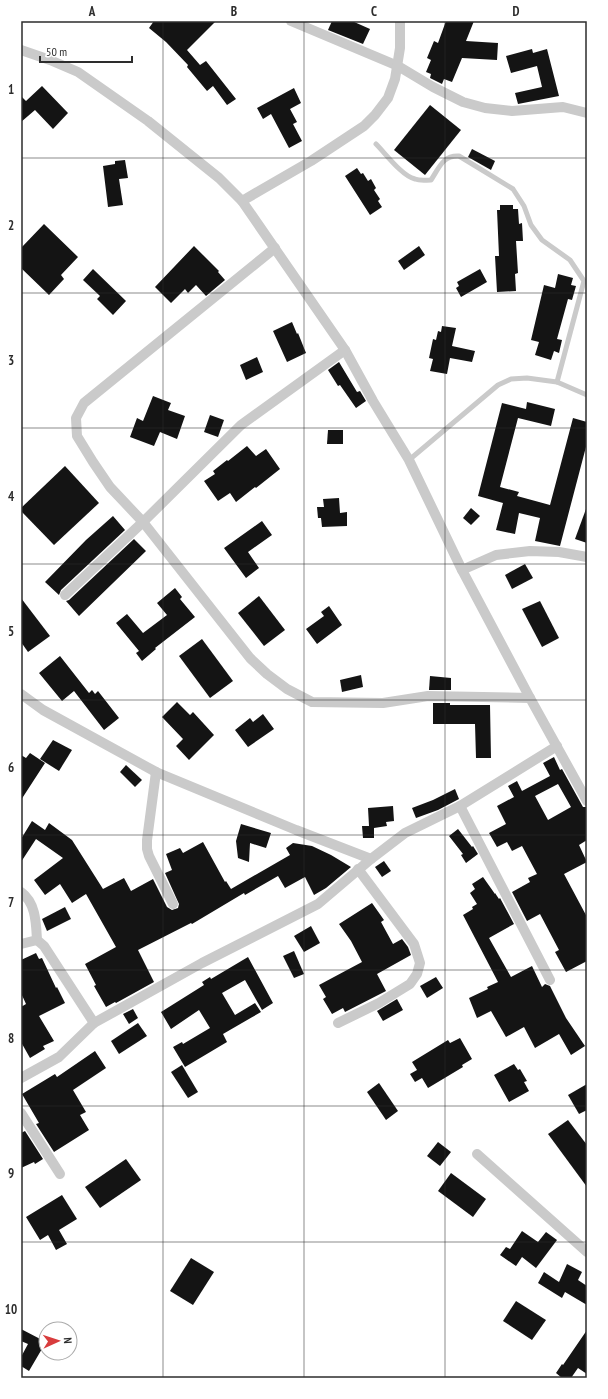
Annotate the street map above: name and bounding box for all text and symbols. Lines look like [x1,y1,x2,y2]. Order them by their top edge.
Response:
text: A [88,3,96,20]
text: B [231,3,237,20]
text: C [371,3,377,20]
text: D [513,3,520,20]
scale bar [40,38,132,64]
text: 50 m [46,44,67,59]
text: 1 [8,81,14,98]
text: 2 [8,217,14,234]
text: 3 [8,352,14,369]
text: 4 [8,488,15,505]
text: 5 [8,623,14,640]
text: 6 [8,759,14,776]
text: 7 [8,894,14,911]
text: 8 [8,1030,14,1047]
text: 9 [8,1165,14,1182]
text: 10 [5,1301,17,1318]
north arrow [38,1321,78,1361]
text: N [61,1337,75,1344]

